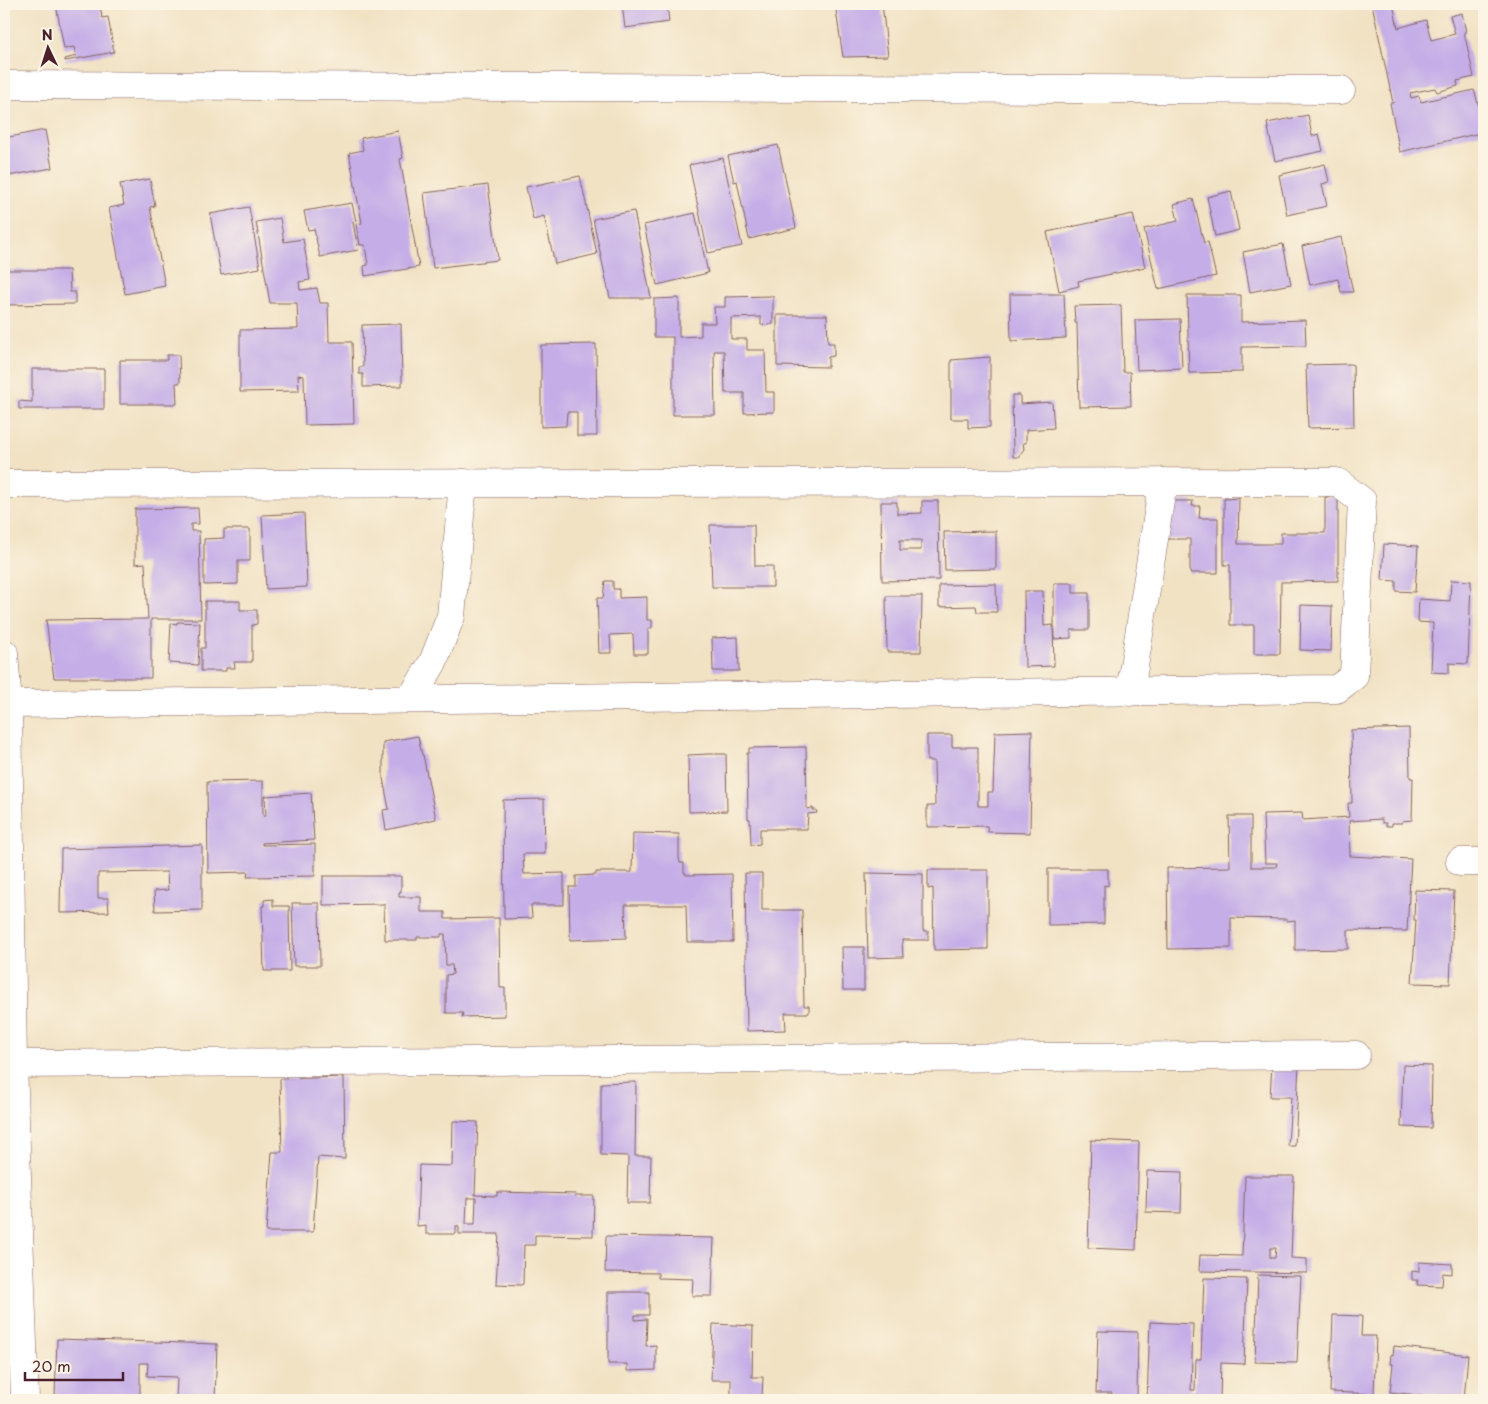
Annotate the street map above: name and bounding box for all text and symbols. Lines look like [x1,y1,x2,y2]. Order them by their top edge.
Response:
north arrow [22,22,72,72]
text: N [41,24,53,45]
scale bar [25,1349,122,1381]
text: 20 m [32,1354,71,1377]

